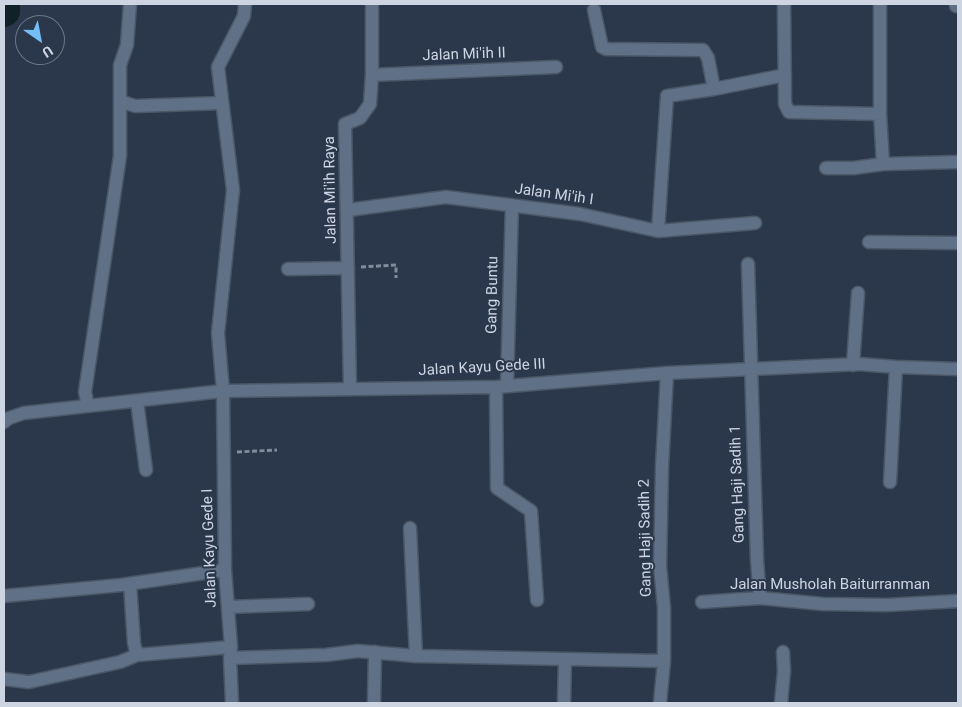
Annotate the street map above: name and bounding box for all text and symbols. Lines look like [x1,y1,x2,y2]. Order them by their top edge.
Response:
north arrow [15,15,65,65]
text: U [39,43,56,61]
street label: Jalan Mi'ih II [422,45,506,65]
street label: Jalan Mi'ih Raya [321,136,341,244]
street label: Jalan Mi'ih I [513,181,595,209]
street label: Gang Buntu [483,256,503,334]
street label: Jalan Kayu Gede III [418,356,546,380]
street label: Gang Haji Sadih 1 [727,425,749,543]
street label: Gang Haji Sadih 2 [636,479,656,597]
street label: Jalan Kayu Gede I [199,488,221,608]
street label: Jalan Musholah Baiturranman [730,576,930,594]

